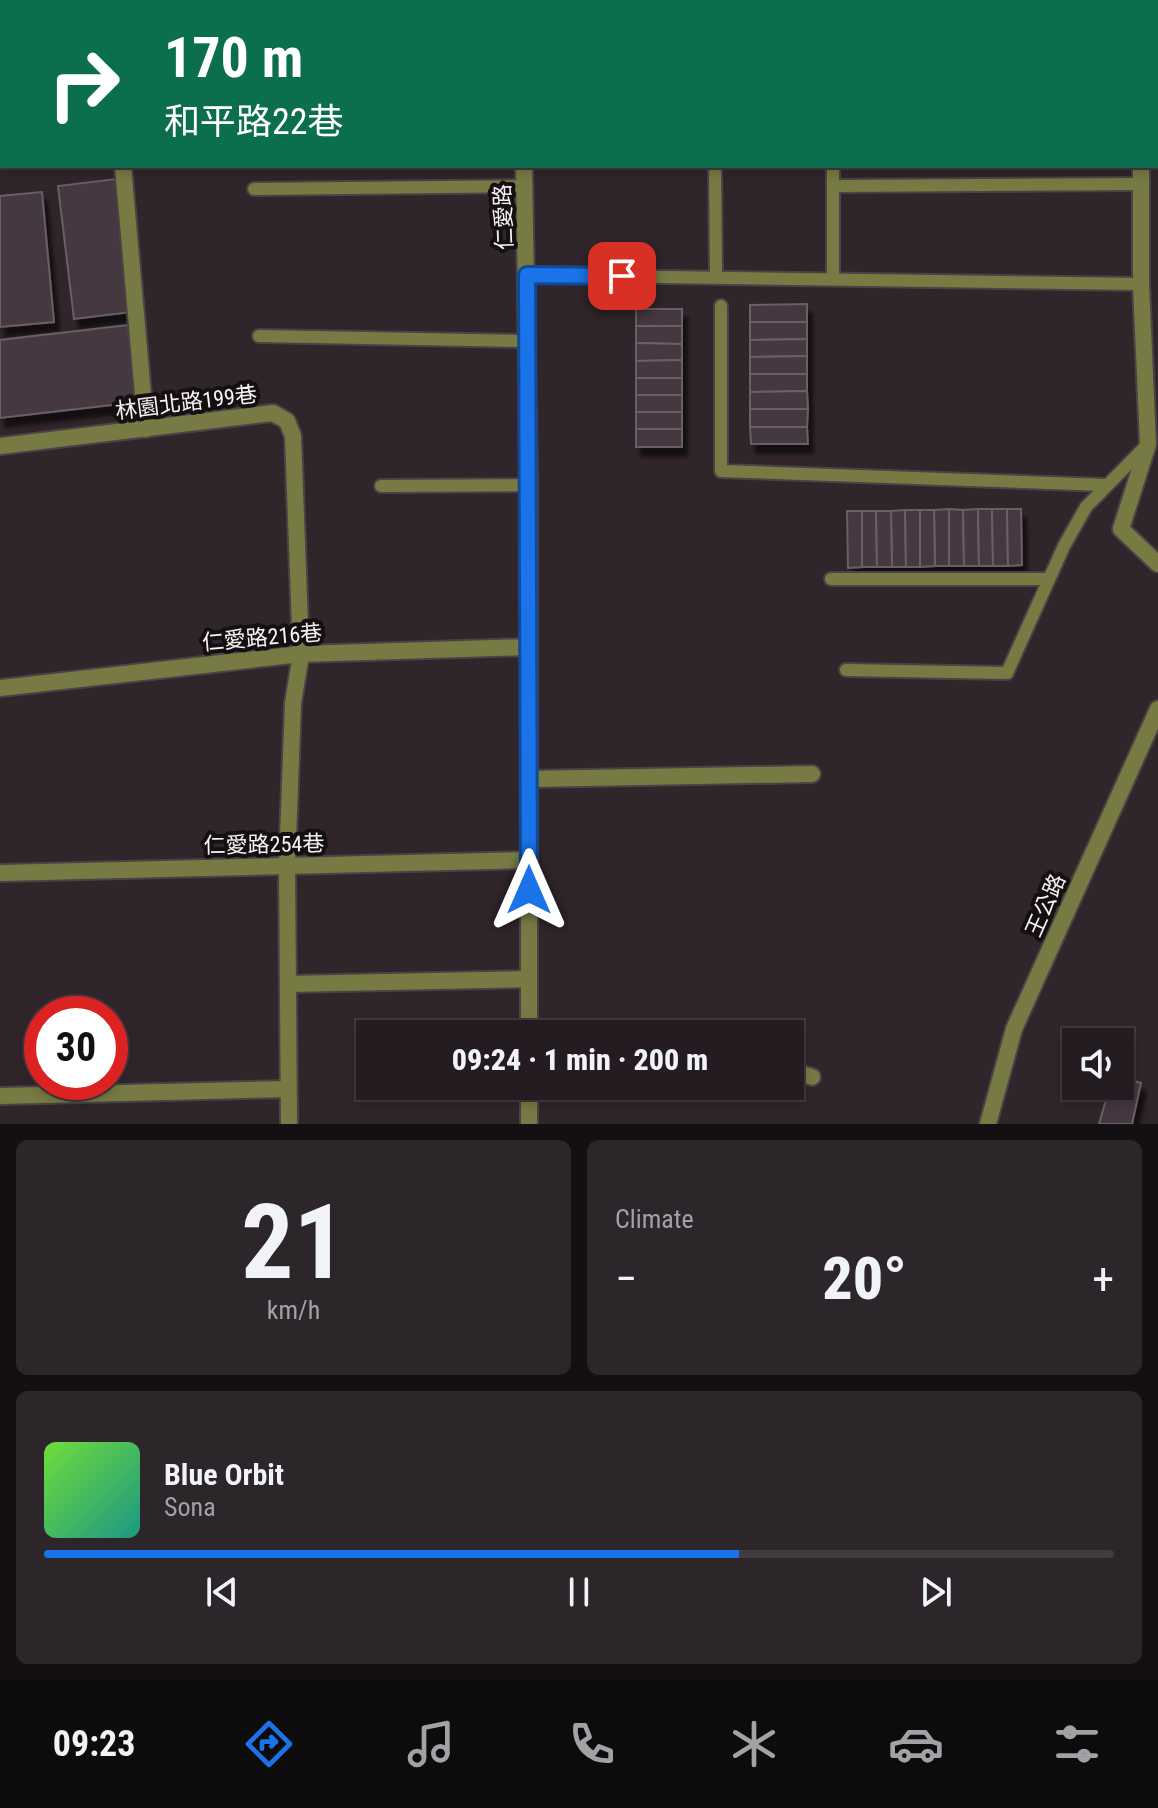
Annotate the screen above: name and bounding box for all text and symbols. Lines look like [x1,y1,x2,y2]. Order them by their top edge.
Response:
text: 170 m [164,25,303,91]
icon: right [32,32,136,136]
text: 和平路22巷 [164,101,344,143]
street label: 仁愛路 [490,184,517,250]
pin [588,242,656,310]
icon: arrive [600,254,644,298]
street label: 林園北路199巷 [114,381,258,424]
street label: 仁愛路216巷 [201,620,323,655]
street label: 仁愛路254巷 [204,831,325,858]
position arrow [487,848,571,932]
street label: 王公路 [1021,870,1070,940]
speed limit sign: 30 [24,996,128,1100]
map controls [1062,1028,1134,1100]
button: sound [1062,1028,1134,1100]
text: 09:24 · 1 min · 200 m [452,1042,708,1077]
text: 21 [241,1182,346,1303]
text: Climate [615,1204,694,1234]
text: 20° [822,1243,907,1314]
text: − [615,1253,637,1305]
text: + [1092,1253,1114,1305]
text: km/h [267,1295,320,1325]
text: Blue Orbit [164,1457,284,1492]
text: Sona [164,1492,216,1522]
icon: previous [200,1570,244,1614]
icon: pause [557,1570,601,1614]
icon: next [914,1570,958,1614]
icon: directions [241,1716,297,1772]
icon: music [403,1716,459,1772]
icon: phone [564,1716,620,1772]
icon: climate [726,1716,782,1772]
icon: car [888,1716,944,1772]
icon: filters [1049,1716,1105,1772]
text: 09:23 [53,1723,135,1765]

